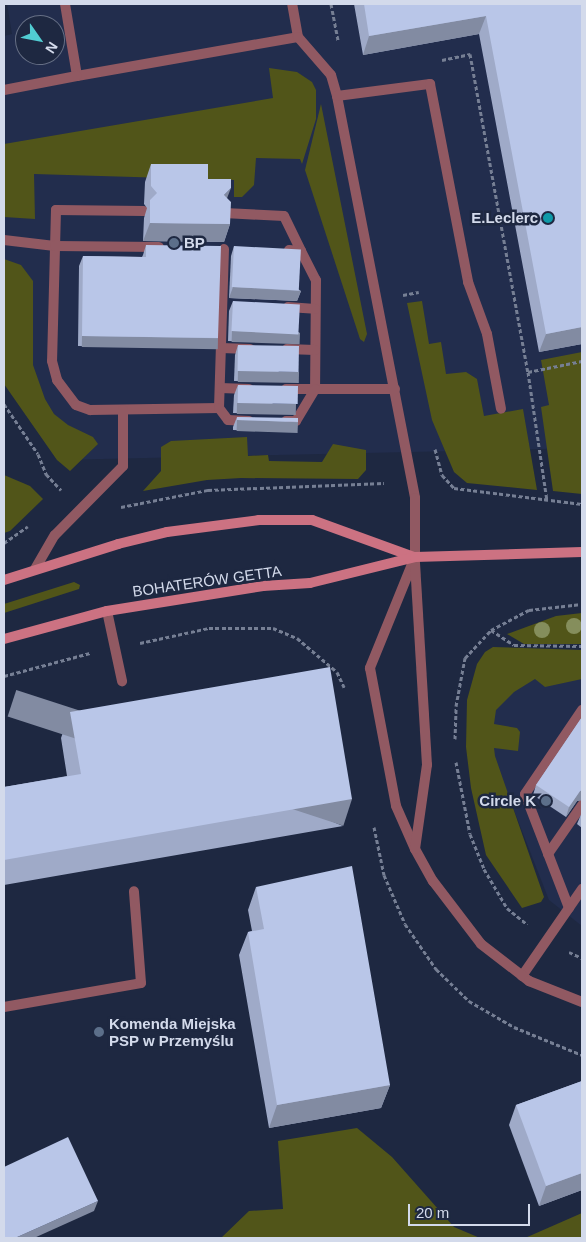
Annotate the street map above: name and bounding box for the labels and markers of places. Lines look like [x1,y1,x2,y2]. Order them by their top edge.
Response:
place label: E.Leclerc [471,209,538,227]
marker: E.Leclerc [542,212,554,224]
place label: BP [184,234,205,252]
marker: BP [168,237,180,249]
place label: Circle K [479,792,536,810]
marker: Circle K [540,795,552,807]
place label: Komenda Miejska PSP w Przemyślu [109,1014,236,1049]
marker: Komenda Miejska PSP w Przemyślu [93,1026,105,1038]

